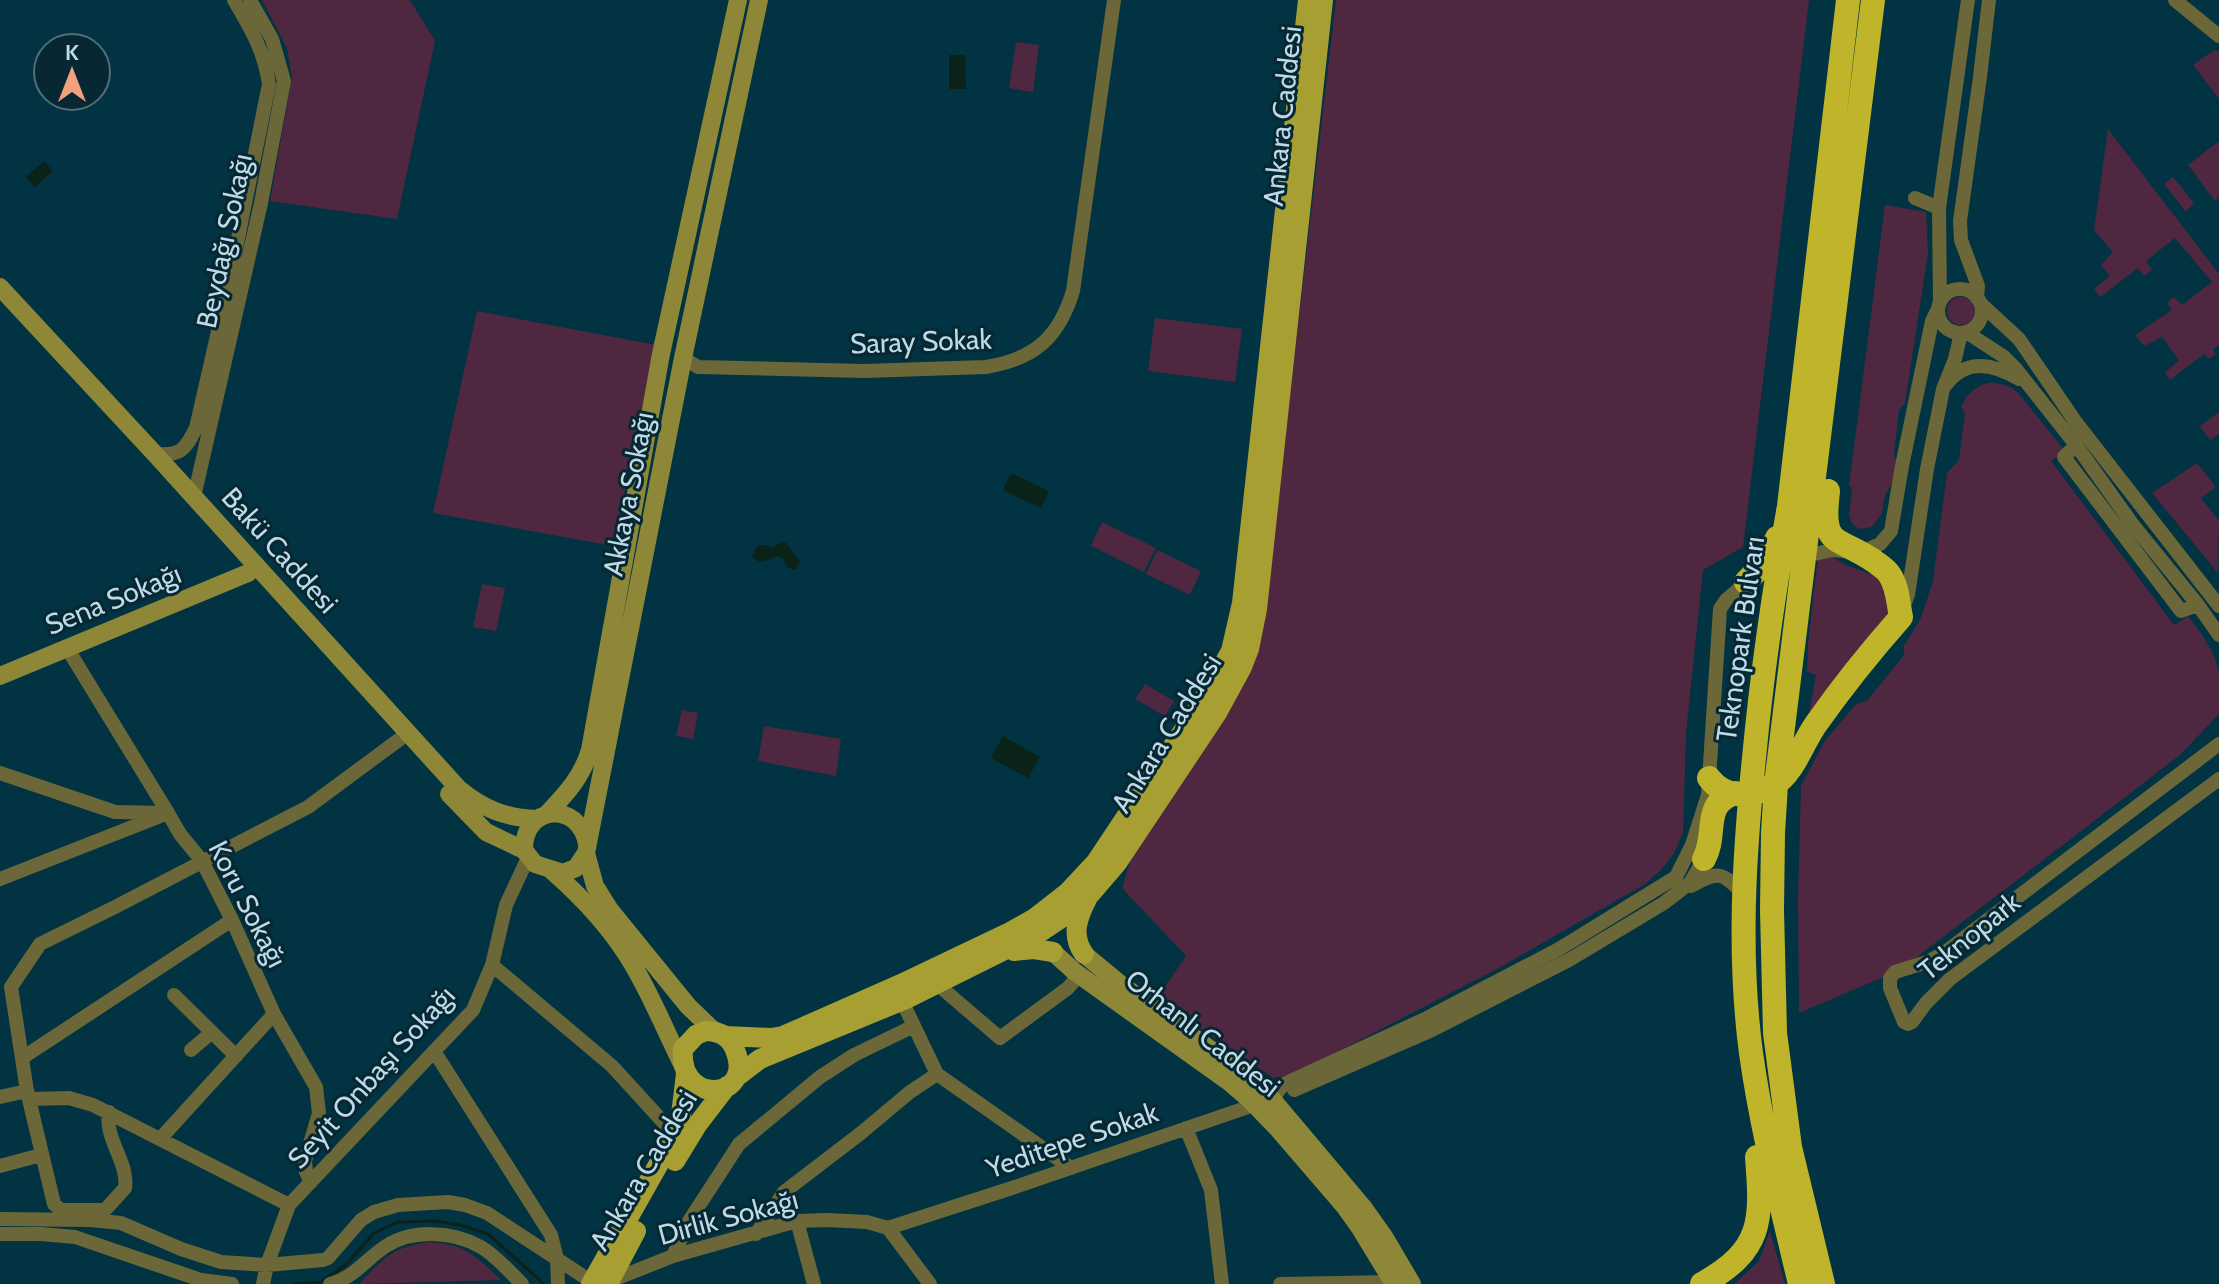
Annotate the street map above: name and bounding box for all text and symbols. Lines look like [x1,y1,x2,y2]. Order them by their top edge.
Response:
street label: Ankara Caddesi [1256,24,1308,208]
north arrow [32,32,112,112]
text: K [65,39,79,66]
street label: Beydağı Sokağı [189,151,259,331]
street label: Saray Sokak [849,322,993,360]
street label: Akkaya Sokağı [595,409,661,579]
street label: Bakü Caddesi [215,480,345,620]
street label: Teknopark Bulvarı [1709,534,1771,744]
street label: Sena Sokağı [40,556,186,642]
street label: Ankara Caddesi [1104,647,1228,819]
street label: Koru Sokağı [202,835,294,973]
street label: Teknopark [1911,884,2027,987]
street label: Orhanlı Caddesi [1119,962,1287,1104]
street label: Seyit Onbaşı Sokağı [280,979,462,1175]
street label: Ankara Caddesi [582,1084,704,1256]
street label: Yeditepe Sokak [981,1095,1163,1186]
street label: Dirlik Sokağı [654,1182,802,1252]

